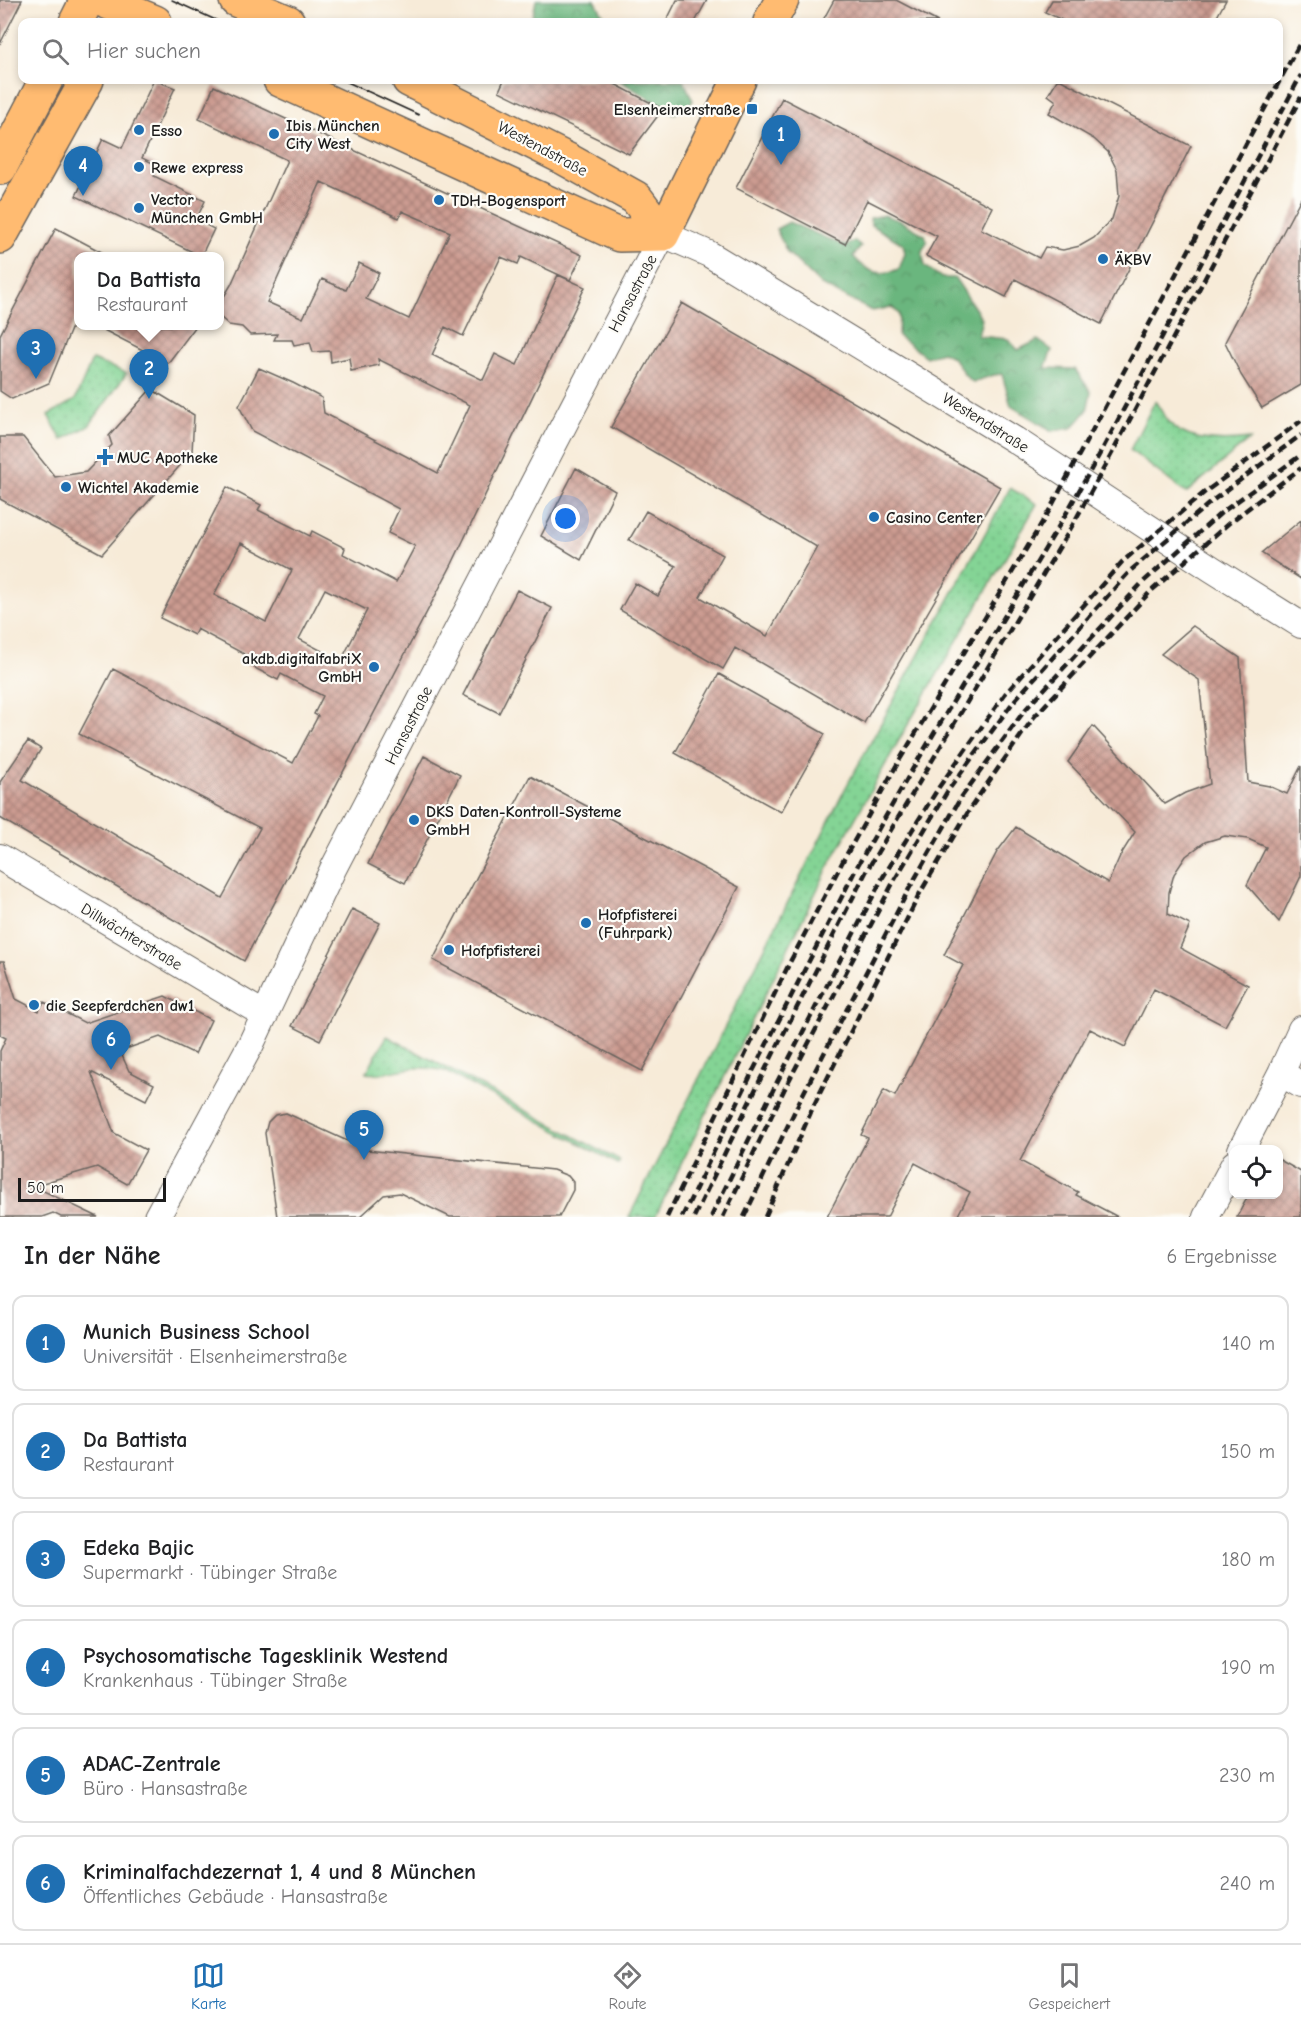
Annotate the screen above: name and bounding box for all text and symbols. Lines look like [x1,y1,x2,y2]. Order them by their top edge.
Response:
search box [18,18,1283,84]
icon: search [39,35,72,68]
text: Hier suchen [87,38,201,64]
place label: Elsenheimerstraße [614,101,740,119]
marker: Elsenheimerstraße [745,102,759,116]
pin: 1 [762,116,800,165]
place label: Ibis München City West [286,117,380,153]
street label: Westendstraße [495,118,590,180]
place label: Esso [151,122,182,140]
marker: Esso [132,123,146,137]
marker: Ibis München City West [267,127,281,141]
pin: 4 [64,146,103,196]
place label: Rewe express [151,159,243,177]
marker: Rewe express [132,160,146,174]
place label: Vector München GmbH [151,191,263,227]
place label: TDH-Bogensport [451,192,567,210]
marker: TDH-Bogensport [432,193,446,207]
marker: Vector München GmbH [132,201,146,215]
street label: Hansastraße [605,251,661,335]
place label: ÄKBV [1115,251,1152,269]
popup [74,252,224,330]
marker: ÄKBV [1096,252,1110,266]
text: Da Battista [97,267,201,293]
text: Restaurant [97,293,187,316]
pin: 3 [16,330,56,379]
pin: 2 [130,350,168,399]
street label: Westendstraße [939,389,1032,457]
place label: MUC Apotheke [117,449,218,467]
marker: MUC Apotheke [98,450,112,464]
place label: Wichtel Akademie [78,479,199,497]
marker: Wichtel Akademie [59,480,73,494]
your location [551,504,580,533]
place label: Casino Center [886,509,983,527]
marker: Casino Center [867,510,881,524]
place label: akdb.digitalfabriX GmbH [242,650,362,686]
marker: akdb.digitalfabriX GmbH [367,660,381,674]
street label: Hansastraße [381,683,436,768]
place label: DKS Daten-Kontroll-Systeme GmbH [426,803,622,839]
marker: DKS Daten-Kontroll-Systeme GmbH [407,813,421,827]
street label: Dillwächterstraße [78,900,185,974]
place label: Hofpfisterei (Fuhrpark) [598,906,677,942]
marker: Hofpfisterei (Fuhrpark) [579,916,593,930]
place label: Hofpfisterei [461,942,540,960]
marker: Hofpfisterei [442,943,456,957]
place label: die Seepferdchen dw1 [46,997,194,1015]
marker: die Seepferdchen dw1 [27,998,41,1012]
pin: 6 [92,1020,130,1070]
pin: 5 [344,1110,384,1160]
map controls [1229,1145,1283,1199]
button: locate [1229,1145,1283,1199]
scale bar [18,1175,166,1202]
text: 50 m [27,1179,64,1197]
text: In der Nähe [24,1241,161,1271]
text: 6 Ergebnisse [1167,1245,1277,1268]
text: Munich Business School [83,1319,310,1345]
text: 1 [42,1332,49,1355]
text: 140 m [1222,1332,1275,1355]
text: Universität · Elsenheimerstraße [83,1345,347,1368]
text: Da Battista [83,1427,187,1453]
text: 2 [41,1440,50,1463]
text: 150 m [1221,1440,1275,1463]
text: Restaurant [83,1453,173,1476]
text: Edeka Bajic [83,1535,194,1561]
text: 3 [41,1548,50,1571]
text: 180 m [1221,1548,1275,1571]
text: Supermarkt · Tübinger Straße [83,1561,337,1584]
text: Psychosomatische Tagesklinik Westend [83,1643,448,1669]
text: 4 [41,1656,50,1679]
text: 190 m [1221,1656,1275,1679]
text: Krankenhaus · Tübinger Straße [83,1669,347,1692]
text: ADAC-Zentrale [83,1751,221,1777]
text: 5 [40,1764,51,1787]
text: 230 m [1219,1764,1275,1787]
text: Büro · Hansastraße [83,1777,248,1800]
text: Kriminalfachdezernat 1, 4 und 8 München [83,1859,476,1885]
text: 6 [40,1872,51,1895]
text: 240 m [1220,1872,1275,1895]
text: Öffentliches Gebäude · Hansastraße [83,1885,388,1908]
tab: Karte [191,1959,227,2013]
tab: Route [609,1959,647,2013]
tab: Gespeichert [1029,1959,1110,2013]

